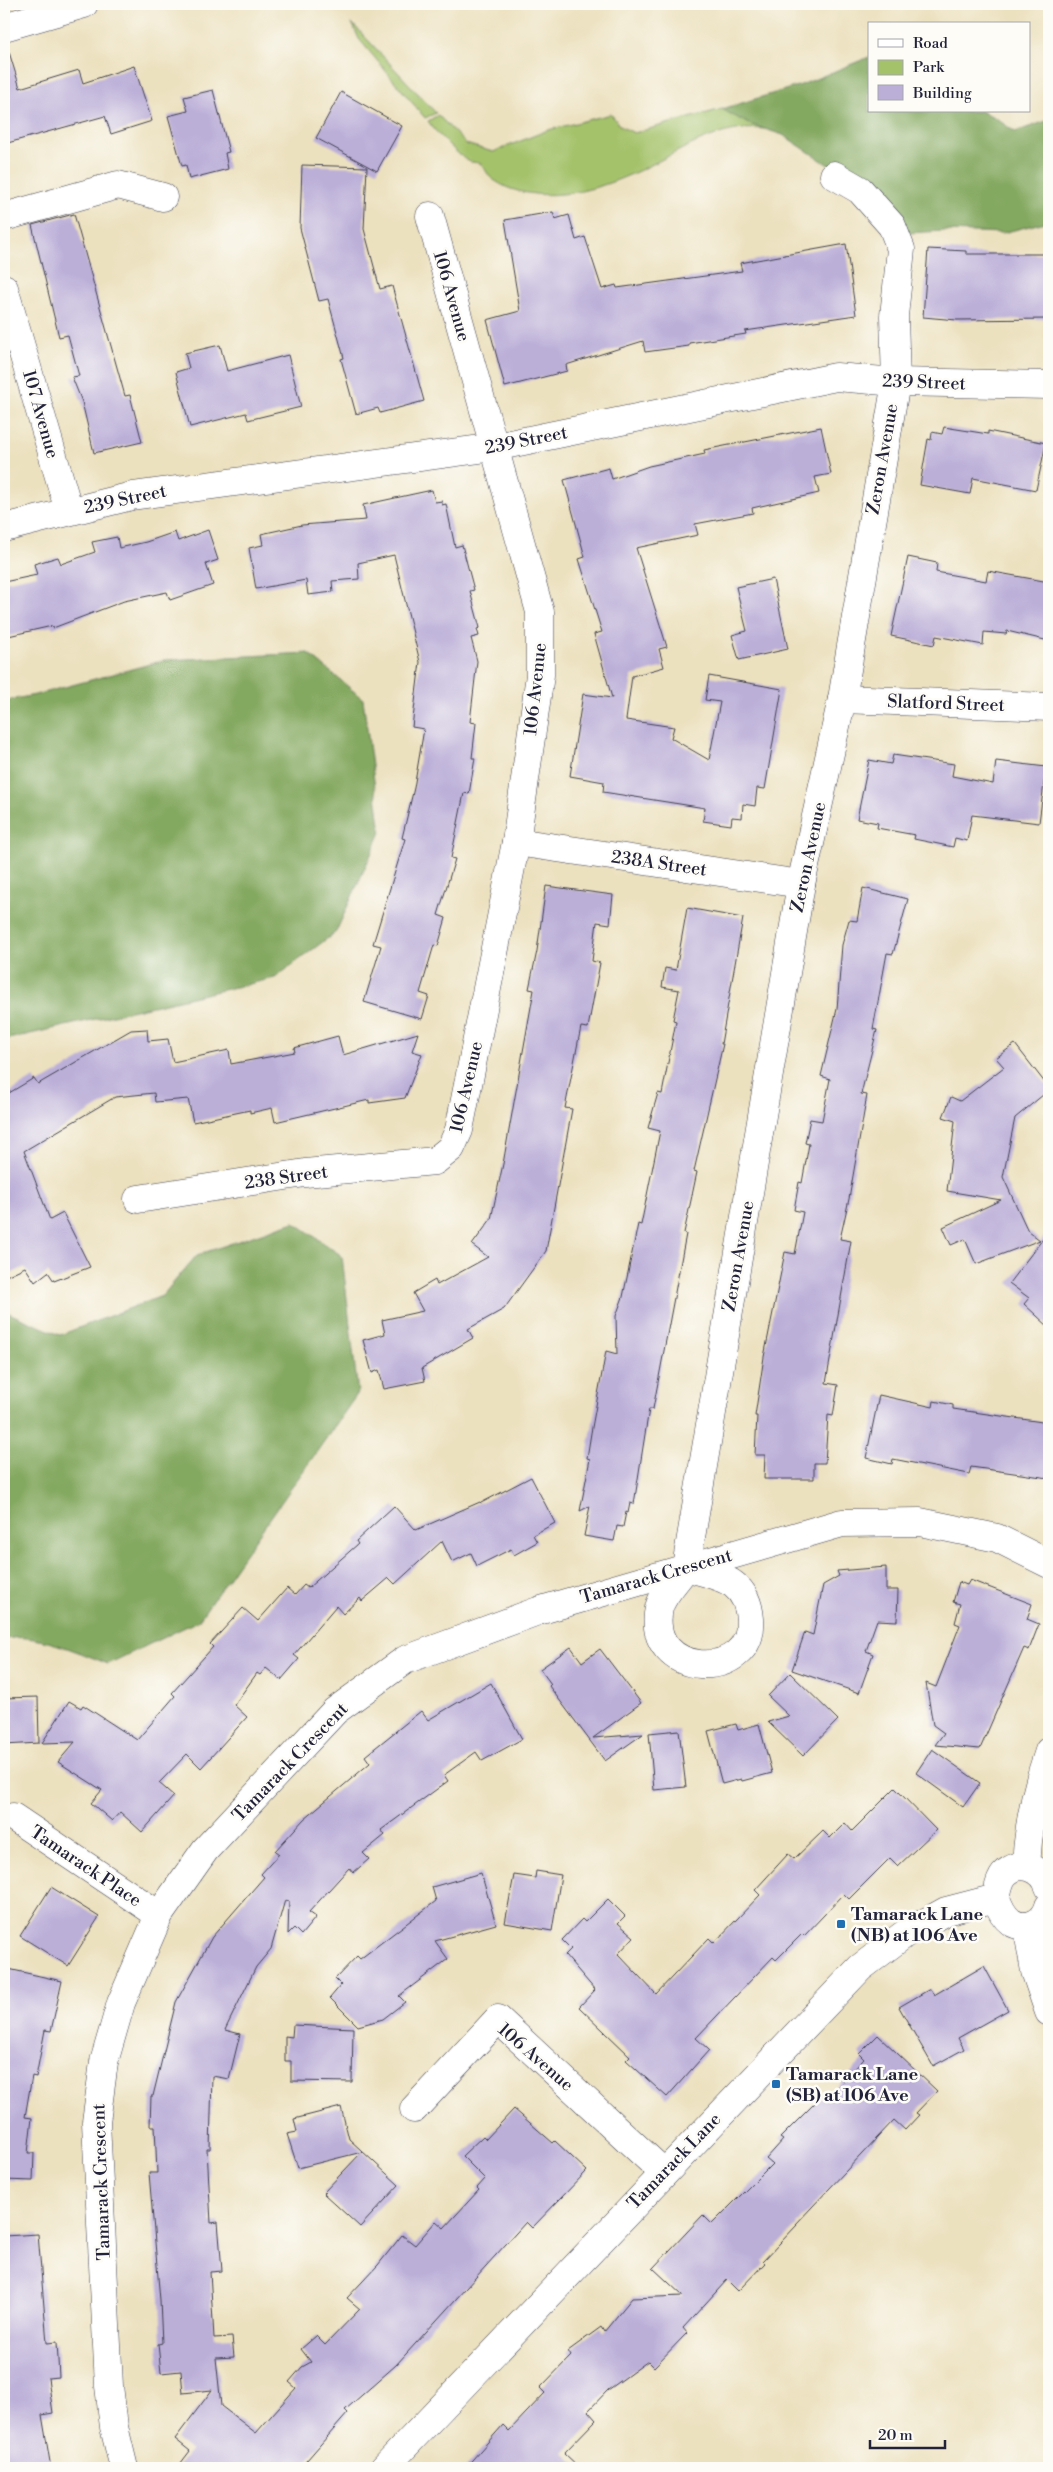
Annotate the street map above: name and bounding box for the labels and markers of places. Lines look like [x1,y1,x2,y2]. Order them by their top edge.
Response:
place label: Tamarack Lane (NB) at 106 Ave [851,1903,984,1947]
marker: Tamarack Lane (NB) at 106 Ave [835,1918,847,1930]
place label: Tamarack Lane (SB) at 106 Ave [786,2063,919,2107]
marker: Tamarack Lane (SB) at 106 Ave [770,2078,782,2090]

